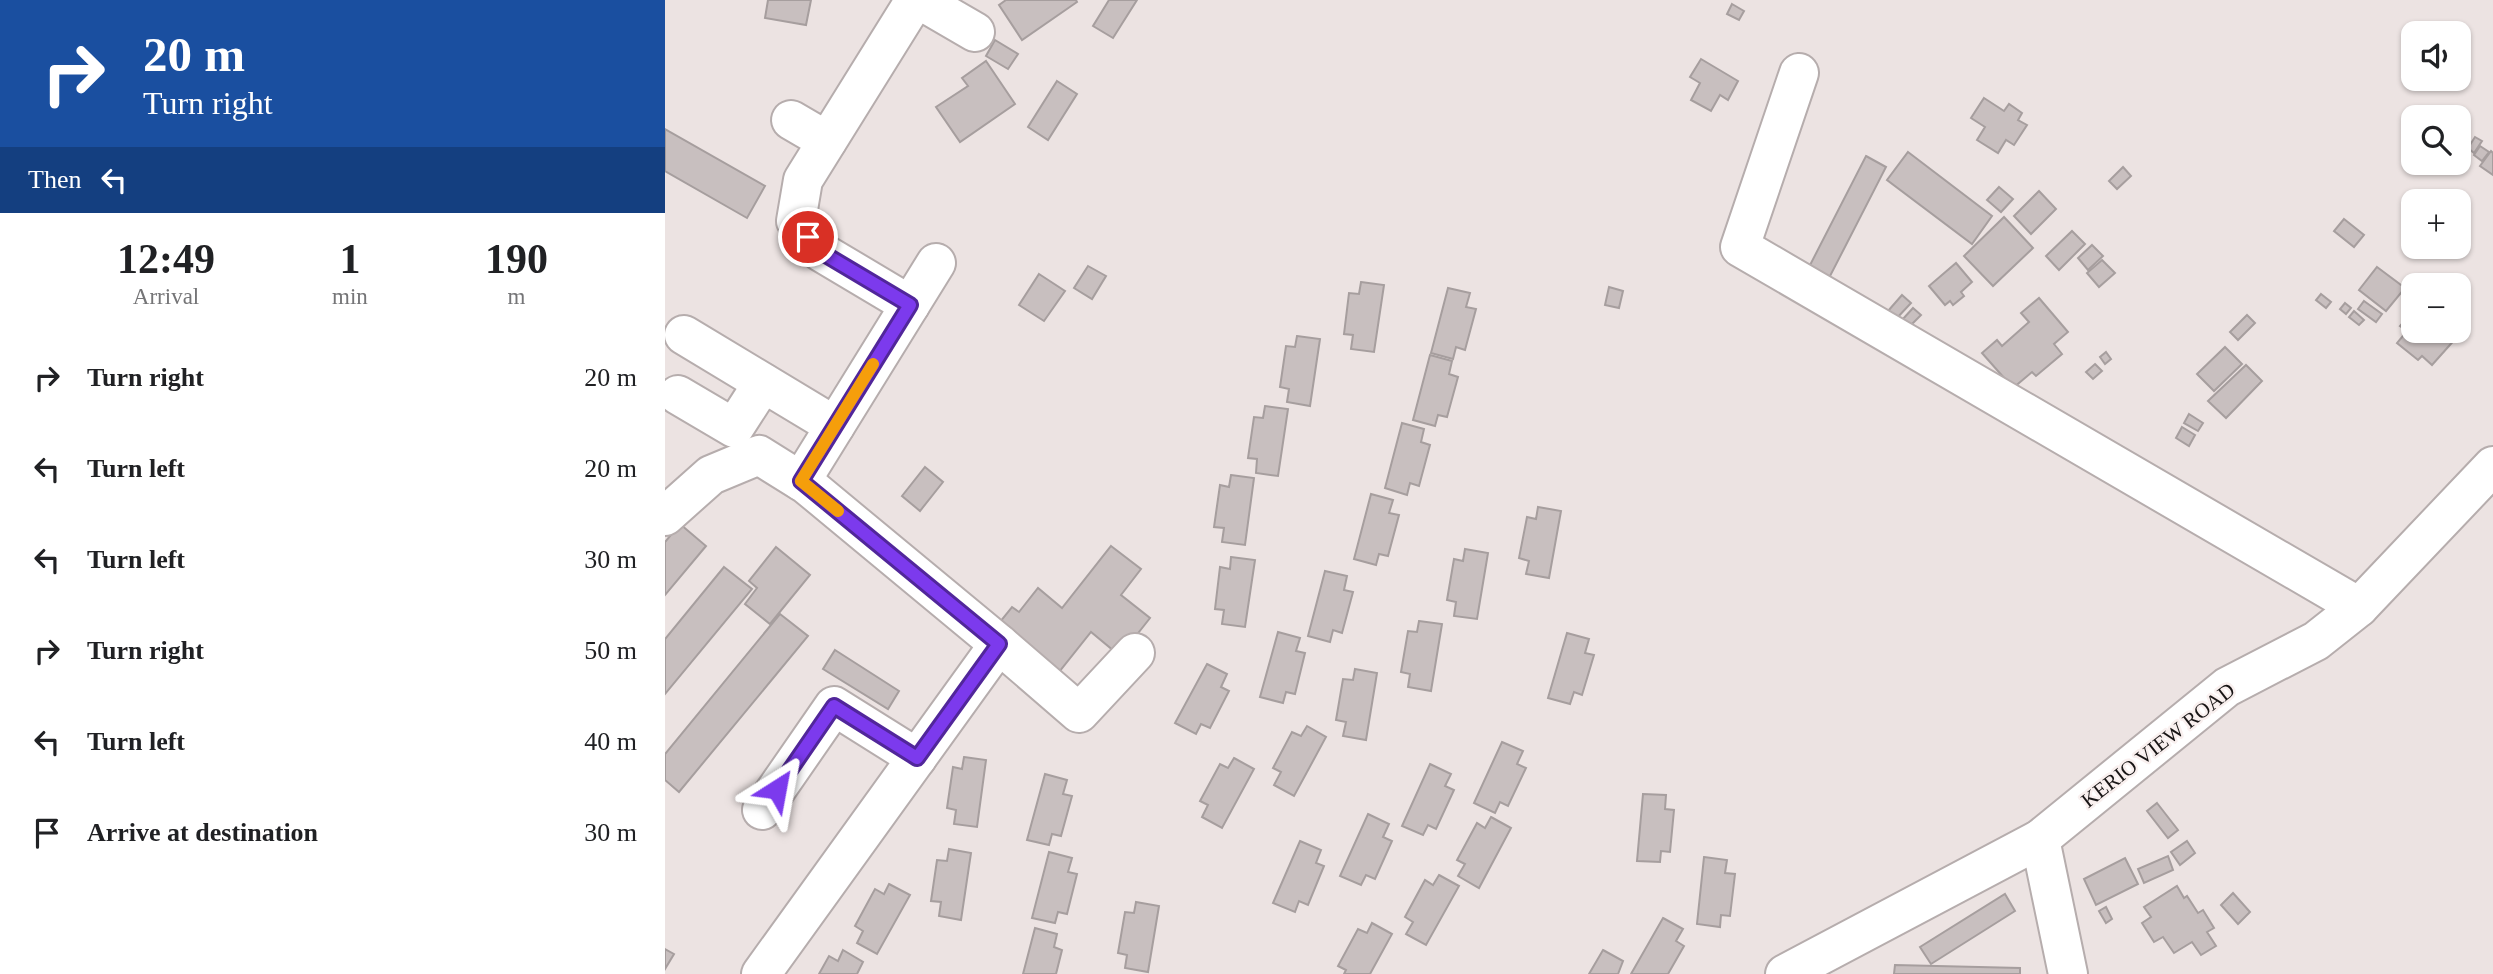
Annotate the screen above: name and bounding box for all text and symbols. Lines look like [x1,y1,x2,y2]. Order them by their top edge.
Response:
map controls [2401,21,2471,343]
button: sound [2401,21,2471,91]
text: 20 m [143,27,245,82]
icon: right [28,28,119,119]
text: Turn right [143,85,273,121]
button: search [2401,105,2471,175]
icon: left [95,161,133,199]
text: Then [28,165,81,194]
button: + [2401,189,2471,259]
pin [778,207,838,267]
icon: arrive [789,218,827,256]
text: 12:49 [117,236,215,282]
text: 1 [339,236,360,282]
text: 190 [485,236,548,282]
button: − [2401,273,2471,343]
text: Arrival [133,284,199,309]
text: min [332,284,368,309]
text: m [507,284,525,309]
icon: right [28,359,66,397]
text: Turn right [87,363,204,392]
text: 20 m [584,363,637,392]
icon: left [28,450,66,488]
text: Turn left [87,454,185,483]
text: 20 m [584,454,637,483]
icon: left [28,541,66,579]
text: Turn left [87,545,185,574]
text: 30 m [584,545,637,574]
icon: right [28,632,66,670]
text: Turn right [87,636,204,665]
text: 50 m [584,636,637,665]
street label: KERIO VIEW ROAD [2076,678,2240,812]
icon: left [28,723,66,761]
text: Turn left [87,727,185,756]
text: 40 m [584,727,637,756]
position arrow [740,752,814,826]
icon: arrive [28,814,66,852]
text: Arrive at destination [87,818,318,847]
text: 30 m [584,818,637,847]

